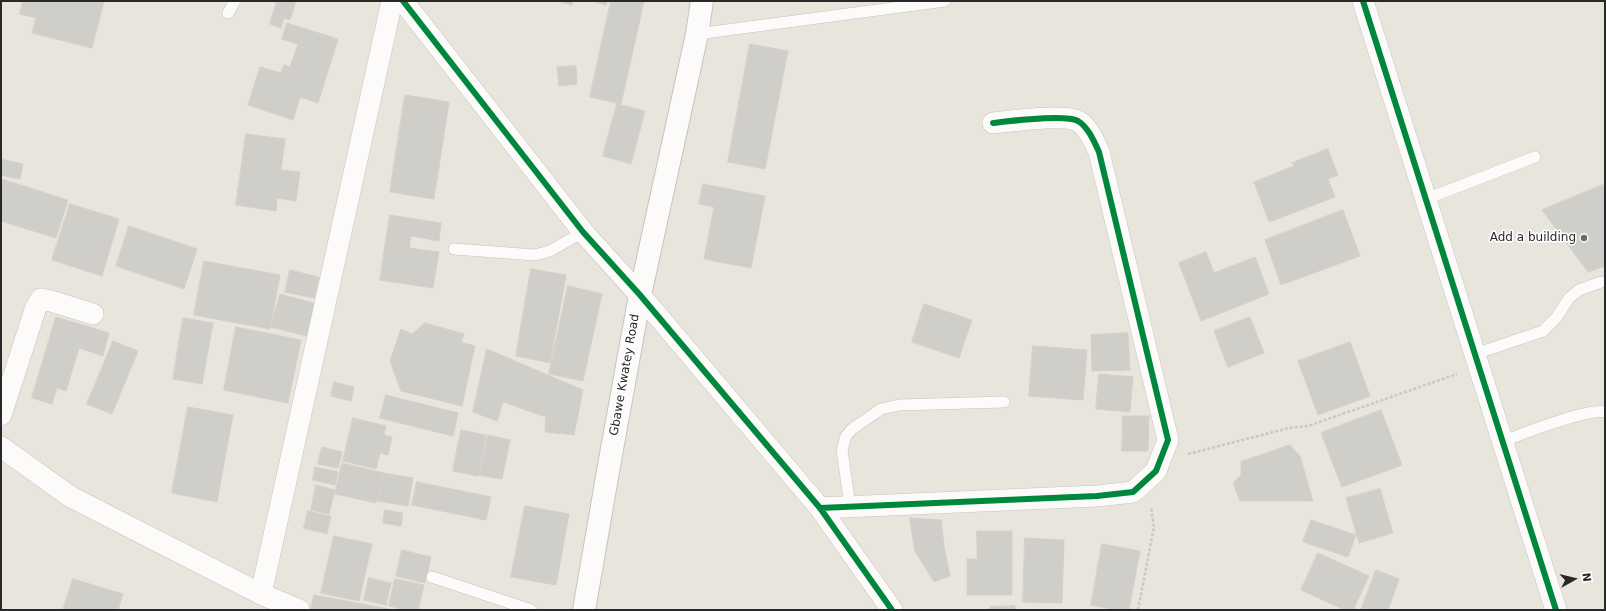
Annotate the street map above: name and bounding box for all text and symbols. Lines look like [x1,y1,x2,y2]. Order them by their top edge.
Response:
place label: Add a building [1490,231,1576,245]
marker: Add a building [1579,233,1589,243]
street label: Gbawe Kwatey Road [607,313,643,437]
north arrow [1554,559,1594,599]
text: N [1579,572,1593,583]

